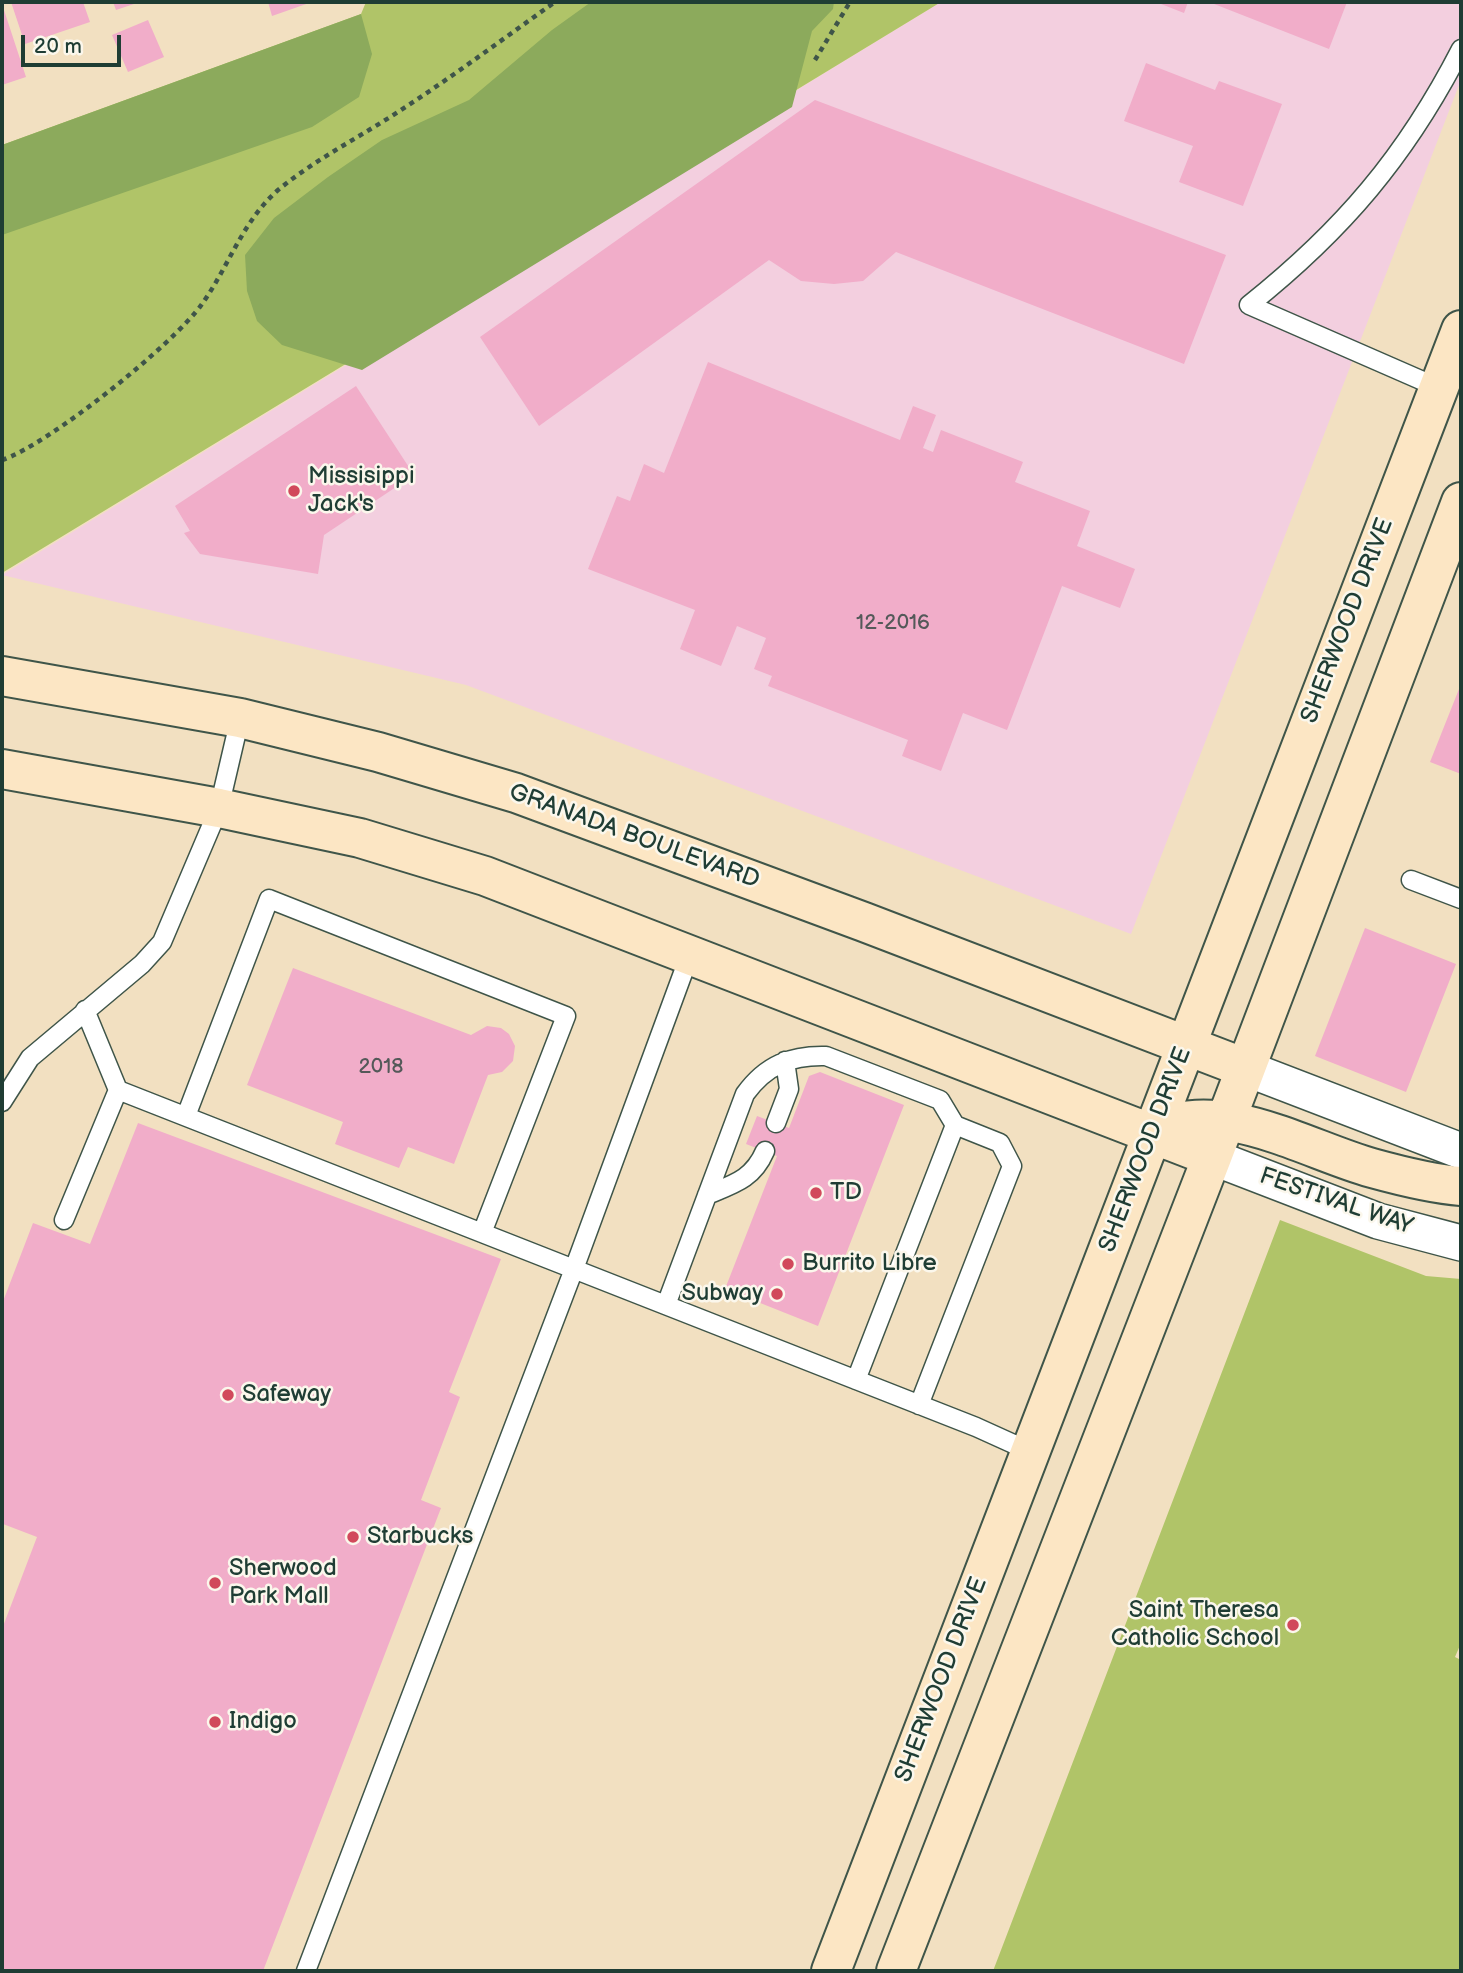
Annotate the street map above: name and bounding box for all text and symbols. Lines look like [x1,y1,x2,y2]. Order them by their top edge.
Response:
scale bar [24,21,124,65]
text: 20 m [34,34,82,59]
place label: Missisippi Jack's [308,463,415,519]
marker: Missisippi Jack's [286,483,302,499]
street label: SHERWOOD DRIVE [1296,514,1400,728]
house number: 12-2016 [856,611,930,637]
street label: GRANADA BOULEVARD [505,778,763,896]
street label: SHERWOOD DRIVE [1094,1043,1198,1257]
house number: 2018 [358,1055,404,1081]
street label: FESTIVAL WAY [1256,1162,1416,1242]
place label: TD [830,1179,862,1207]
marker: TD [808,1185,824,1201]
place label: Burrito Libre [802,1250,937,1278]
marker: Burrito Libre [780,1256,796,1272]
place label: Subway [681,1280,763,1308]
marker: Subway [769,1286,785,1302]
place label: Safeway [242,1381,331,1409]
marker: Safeway [220,1387,236,1403]
place label: Starbucks [367,1523,473,1551]
marker: Starbucks [345,1529,361,1545]
place label: Sherwood Park Mall [229,1555,337,1611]
street label: SHERWOOD DRIVE [890,1573,994,1787]
marker: Sherwood Park Mall [207,1575,223,1591]
place label: Saint Theresa Catholic School [1111,1597,1279,1653]
marker: Saint Theresa Catholic School [1285,1617,1301,1633]
place label: Indigo [229,1708,297,1736]
marker: Indigo [207,1714,223,1730]

